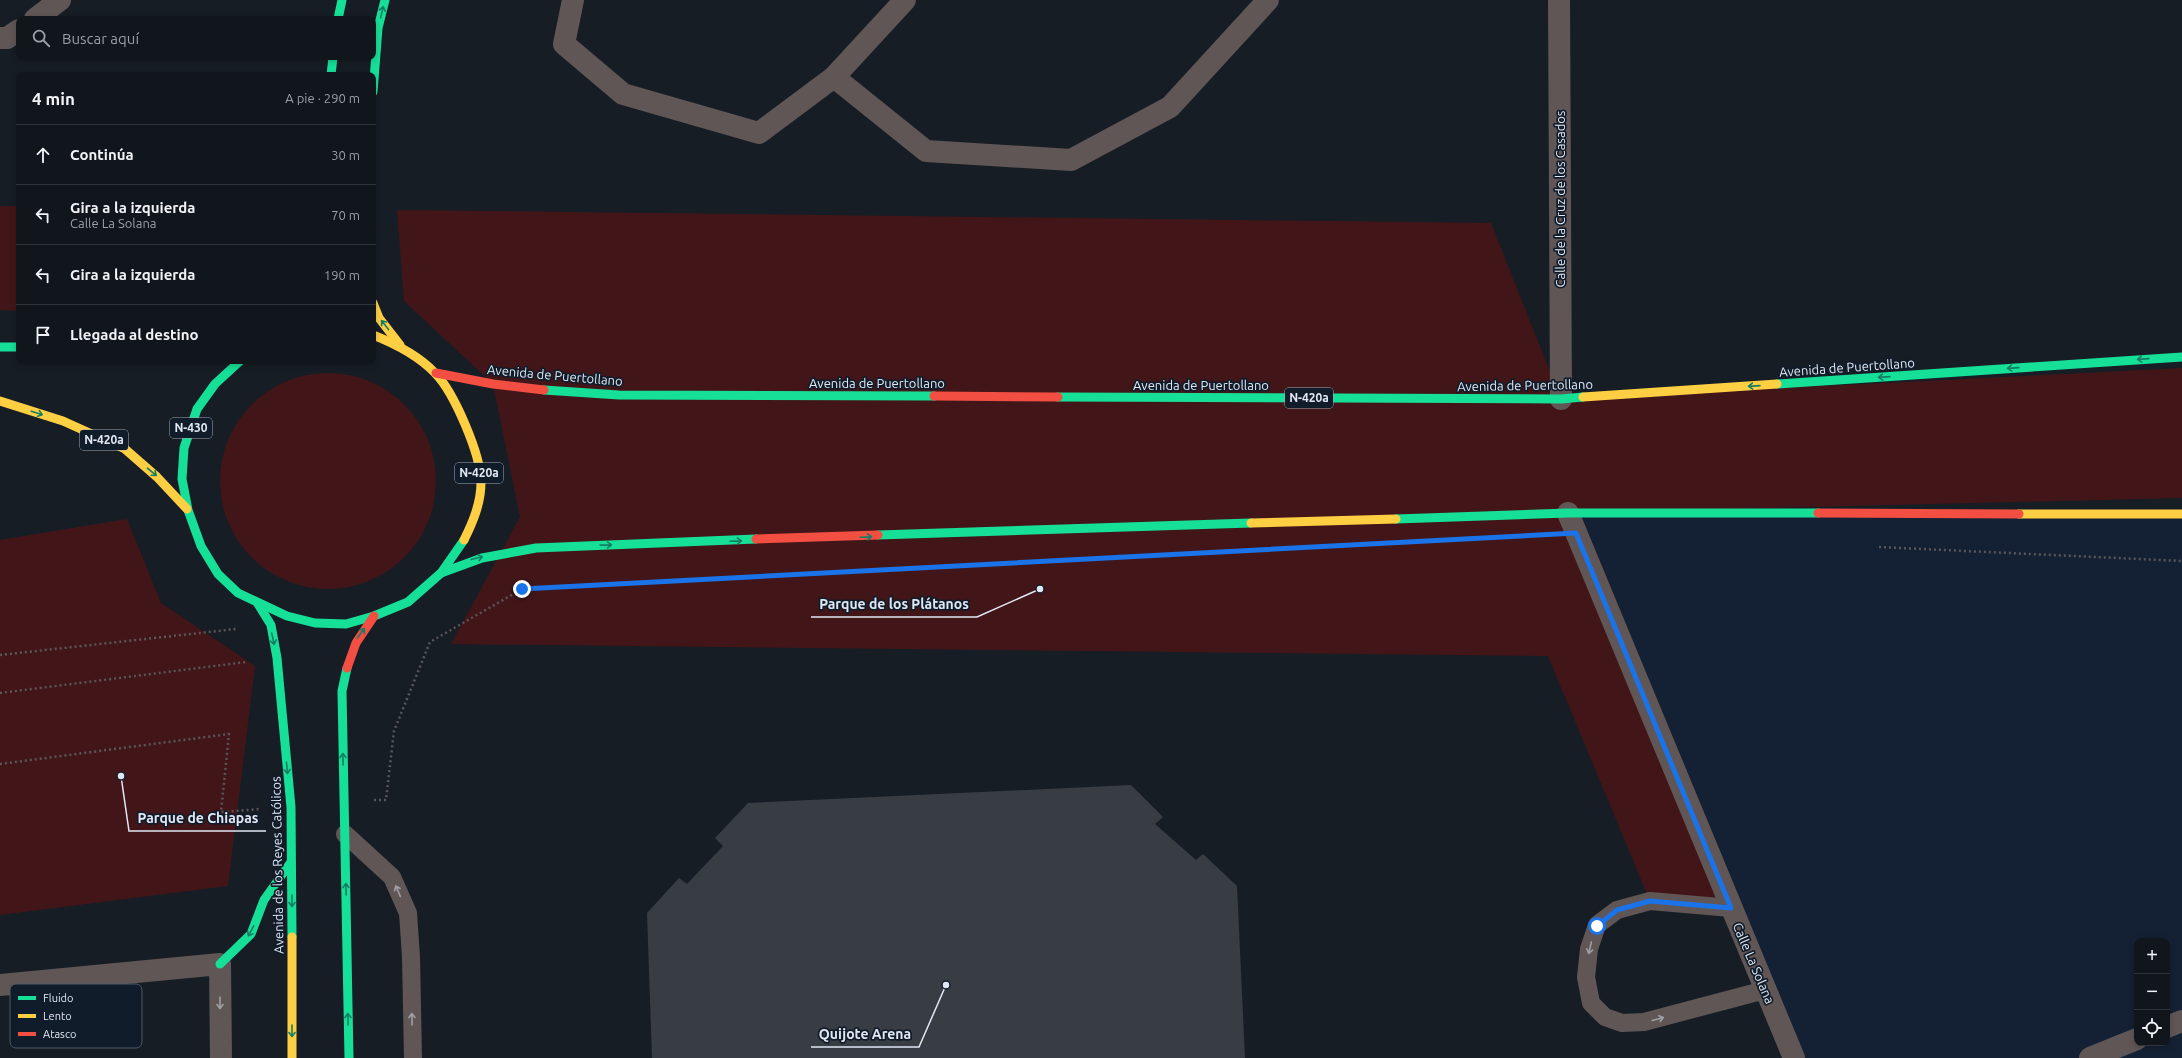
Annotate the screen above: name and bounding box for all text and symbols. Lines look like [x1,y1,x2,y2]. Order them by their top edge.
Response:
one-way arrow [379,6,386,19]
search box [16,16,376,60]
icon: search [30,27,52,49]
text: Buscar aquí [62,30,139,47]
text: 4 min [32,89,75,108]
text: A pie · 290 m [285,91,360,105]
street label: Calle de la Cruz de los Casados [1553,110,1567,287]
icon: ahead [32,144,54,166]
text: Continúa [70,146,134,163]
text: 30 m [331,148,360,162]
text: Gira a la izquierda [70,199,196,216]
icon: left [32,204,54,226]
text: 70 m [331,208,360,222]
text: Calle La Solana [70,216,157,230]
icon: left [32,264,54,286]
text: Gira a la izquierda [70,266,196,283]
text: 190 m [324,268,360,282]
one-way arrow [380,320,389,331]
icon: arrive [32,324,54,346]
text: Llegada al destino [70,326,199,343]
street label: Avenida de Puertollano [1779,355,1915,379]
one-way arrow [2137,356,2150,363]
street label: Avenida de Puertollano [487,362,623,388]
one-way arrow [2007,365,2020,372]
one-way arrow [1878,374,1891,381]
street label: Avenida de Puertollano [809,376,945,390]
street label: Avenida de Puertollano [1457,377,1593,393]
street label: Avenida de Puertollano [1133,378,1269,392]
one-way arrow [1748,382,1761,389]
road number: N-420a [1285,388,1333,408]
one-way arrow [31,409,43,417]
road number: N-430 [170,418,212,438]
road number: N-420a [80,430,128,450]
road number: N-420a [455,463,503,483]
one-way arrow [146,467,157,476]
one-way arrow [859,533,872,540]
one-way arrow [729,537,742,545]
one-way arrow [599,541,612,549]
one-way arrow [470,554,483,562]
route end [513,580,531,598]
callout: Parque de los Plátanos [811,591,977,617]
text: Parque de los Plátanos [819,596,969,612]
one-way arrow [357,628,365,639]
one-way arrow [270,632,278,645]
one-way arrow [340,753,347,766]
one-way arrow [284,761,291,774]
street label: Avenida de los Reyes Católicos [268,776,286,954]
callout: Parque de Chiapas [129,805,266,831]
text: Parque de Chiapas [138,810,259,826]
one-way arrow [342,883,350,896]
one-way arrow [394,886,402,898]
one-way arrow [288,894,296,907]
route start [1588,917,1606,935]
street label: Calle La Solana [1731,920,1777,1006]
one-way arrow [247,925,254,937]
map controls [2134,938,2170,1046]
button: + [2134,938,2170,974]
one-way arrow [1586,941,1594,954]
button: − [2134,974,2170,1010]
legend [10,984,142,1048]
text: Fluido [43,992,74,1004]
one-way arrow [216,996,224,1009]
text: Lento [43,1010,72,1022]
button: locate [2134,1010,2170,1046]
one-way arrow [344,1013,352,1026]
one-way arrow [408,1013,416,1026]
one-way arrow [1651,1014,1664,1022]
callout: Quijote Arena [811,1021,919,1047]
one-way arrow [288,1024,296,1037]
text: Quijote Arena [819,1026,911,1042]
text: Atasco [43,1028,76,1040]

